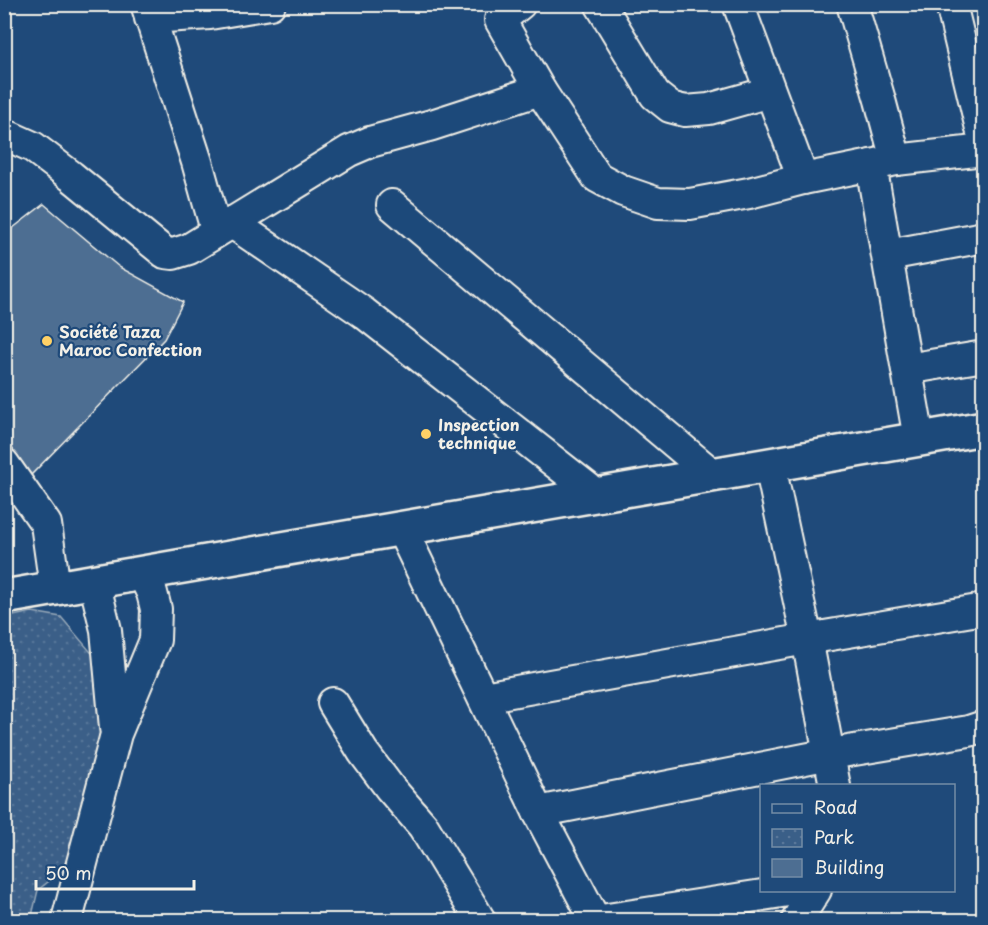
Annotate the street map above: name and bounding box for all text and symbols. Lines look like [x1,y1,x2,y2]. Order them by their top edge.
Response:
place label: Société Taza Maroc Confection [59,319,202,361]
marker: Société Taza Maroc Confection [40,334,54,348]
place label: Inspection technique [438,412,520,454]
marker: Inspection technique [419,427,433,441]
legend [760,784,955,892]
text: Road [814,793,858,820]
text: Park [814,823,854,850]
scale bar [36,853,194,891]
text: Building [814,853,884,880]
text: 50 m [45,859,92,886]

